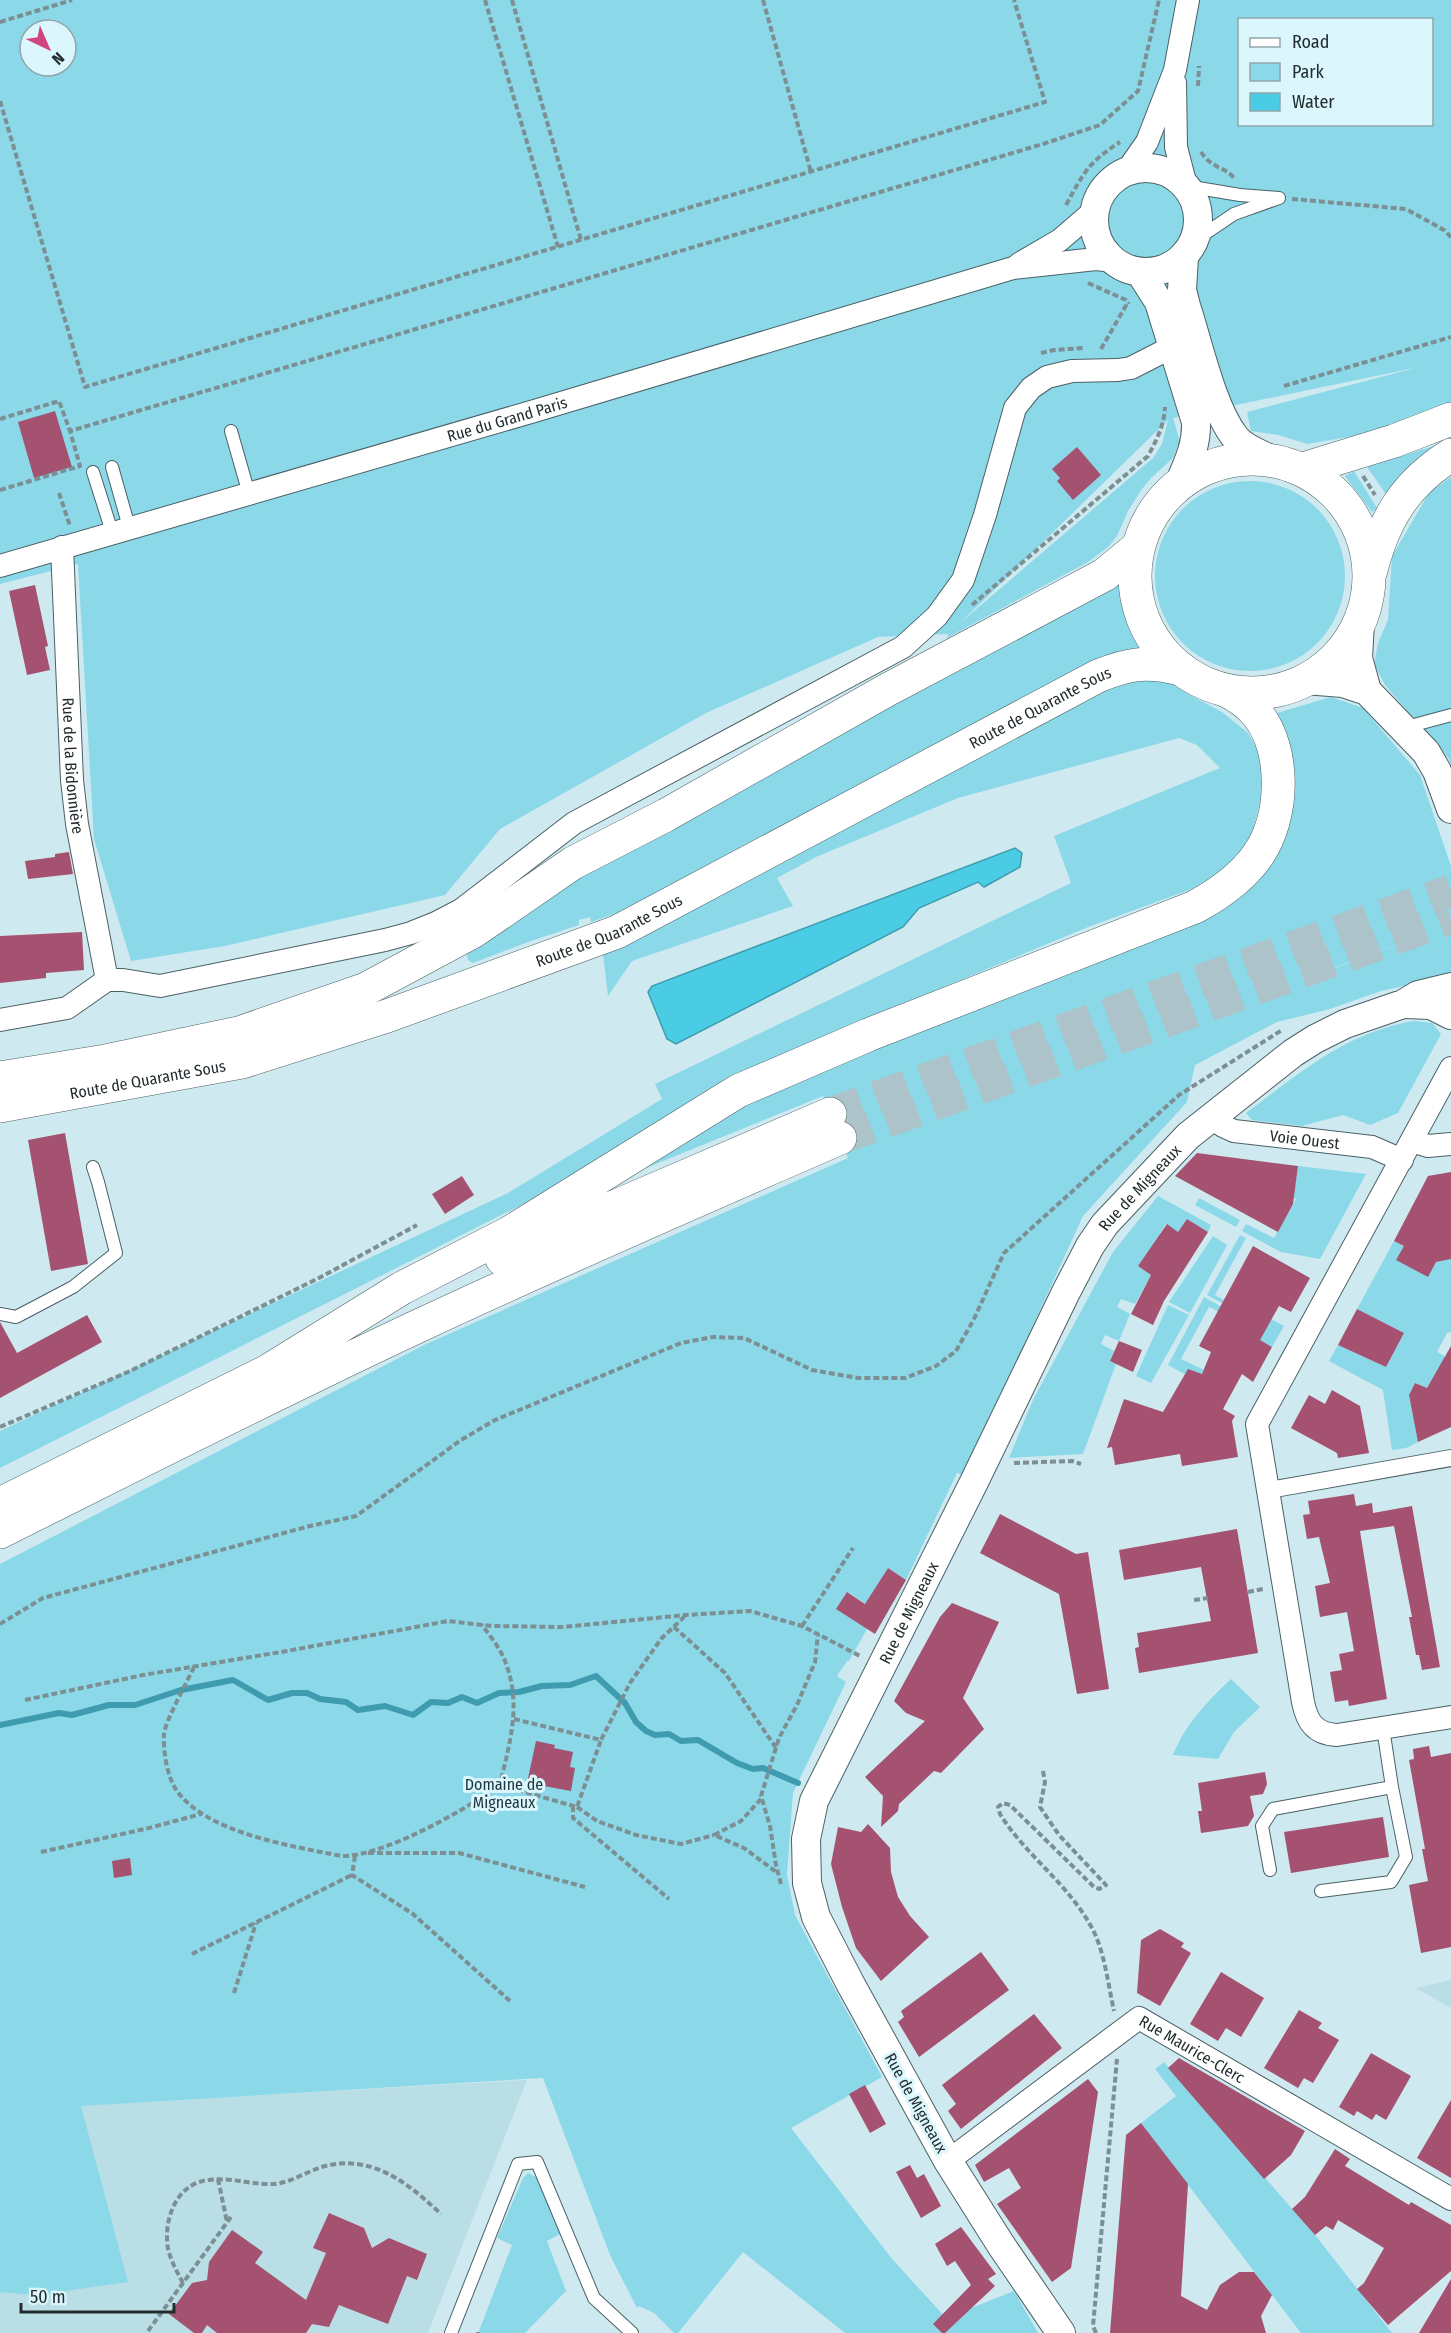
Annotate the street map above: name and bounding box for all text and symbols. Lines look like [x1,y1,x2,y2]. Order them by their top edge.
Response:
north arrow [18,18,78,78]
legend [1238,18,1433,126]
text: Road [1292,31,1329,53]
text: N [48,48,68,69]
text: Park [1292,61,1325,83]
text: Water [1292,91,1335,113]
street label: Rue du Grand Paris [445,392,570,445]
street label: Route de Quarante Sous [966,662,1114,752]
street label: Rue de la Bidonnière [59,697,88,835]
street label: Route de Quarante Sous [533,890,685,970]
street label: Route de Quarante Sous [68,1056,227,1103]
street label: Voie Ouest [1269,1126,1342,1153]
street label: Rue de Migneaux [1094,1140,1185,1234]
street label: Rue de Migneaux [875,1559,942,1667]
park label: Domaine de Migneaux [465,1775,543,1812]
street label: Rue Maurice-Clerc [1136,2011,1248,2087]
street label: Rue de Migneaux [881,2050,951,2156]
scale bar [21,2276,174,2314]
text: 50 m [30,2286,66,2308]

